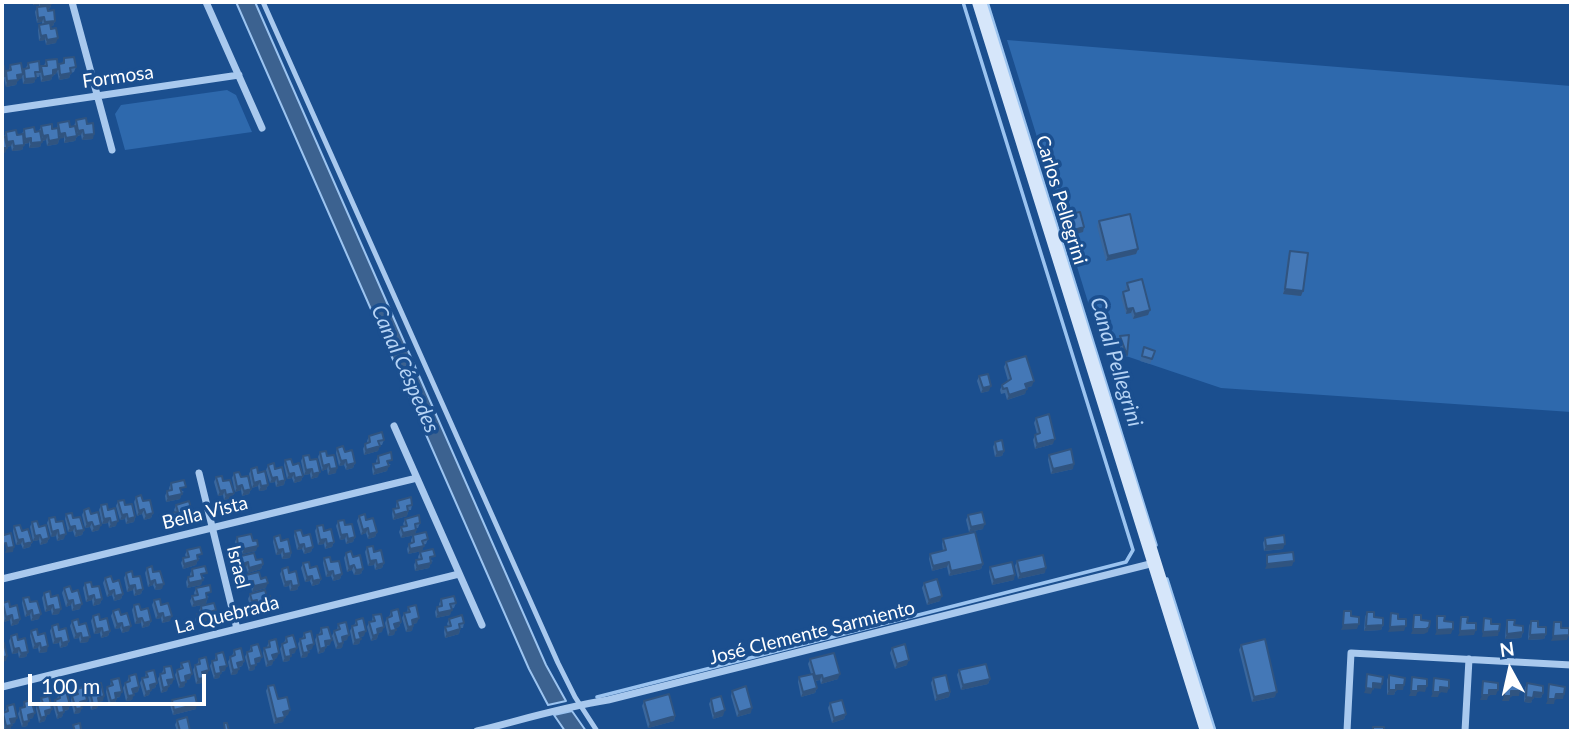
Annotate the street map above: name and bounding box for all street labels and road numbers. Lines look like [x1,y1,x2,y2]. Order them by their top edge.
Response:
street label: Formosa [81,61,155,93]
street label: Carlos Pellegrini [1031,133,1091,267]
street label: Bella Vista [160,491,250,535]
street label: Israel [222,543,254,591]
street label: La Quebrada [172,591,282,639]
street label: José Clemente Sarmiento [707,596,917,670]

